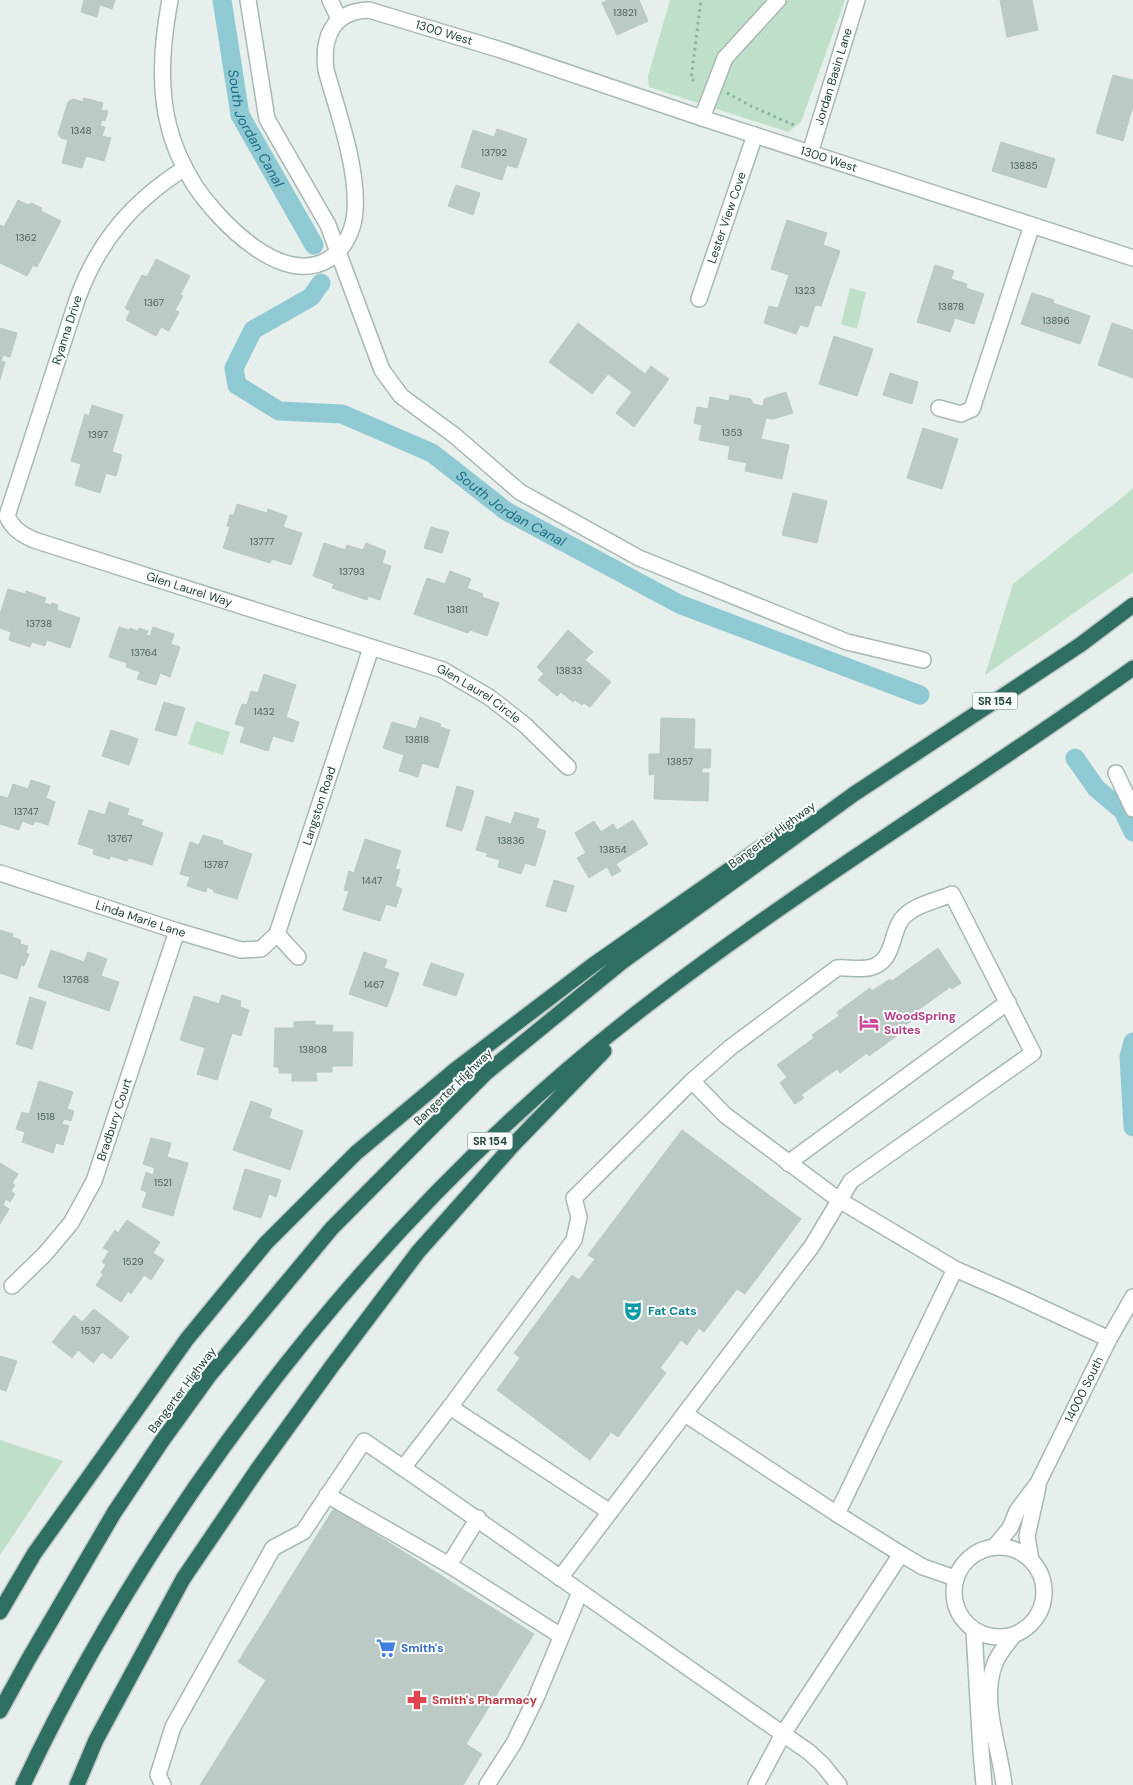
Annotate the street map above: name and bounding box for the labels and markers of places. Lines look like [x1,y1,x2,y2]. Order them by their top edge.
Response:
place label: WoodSpring Suites [884,1008,956,1038]
hotel icon: WoodSpring Suites [858,1012,880,1034]
theatre icon: Fat Cats [622,1300,644,1322]
place label: Fat Cats [648,1303,697,1319]
supermarket icon: Smith's [375,1637,397,1659]
place label: Smith's [401,1640,444,1656]
pharmacy icon: Smith's Pharmacy [406,1689,428,1711]
place label: Smith's Pharmacy [432,1692,538,1708]

